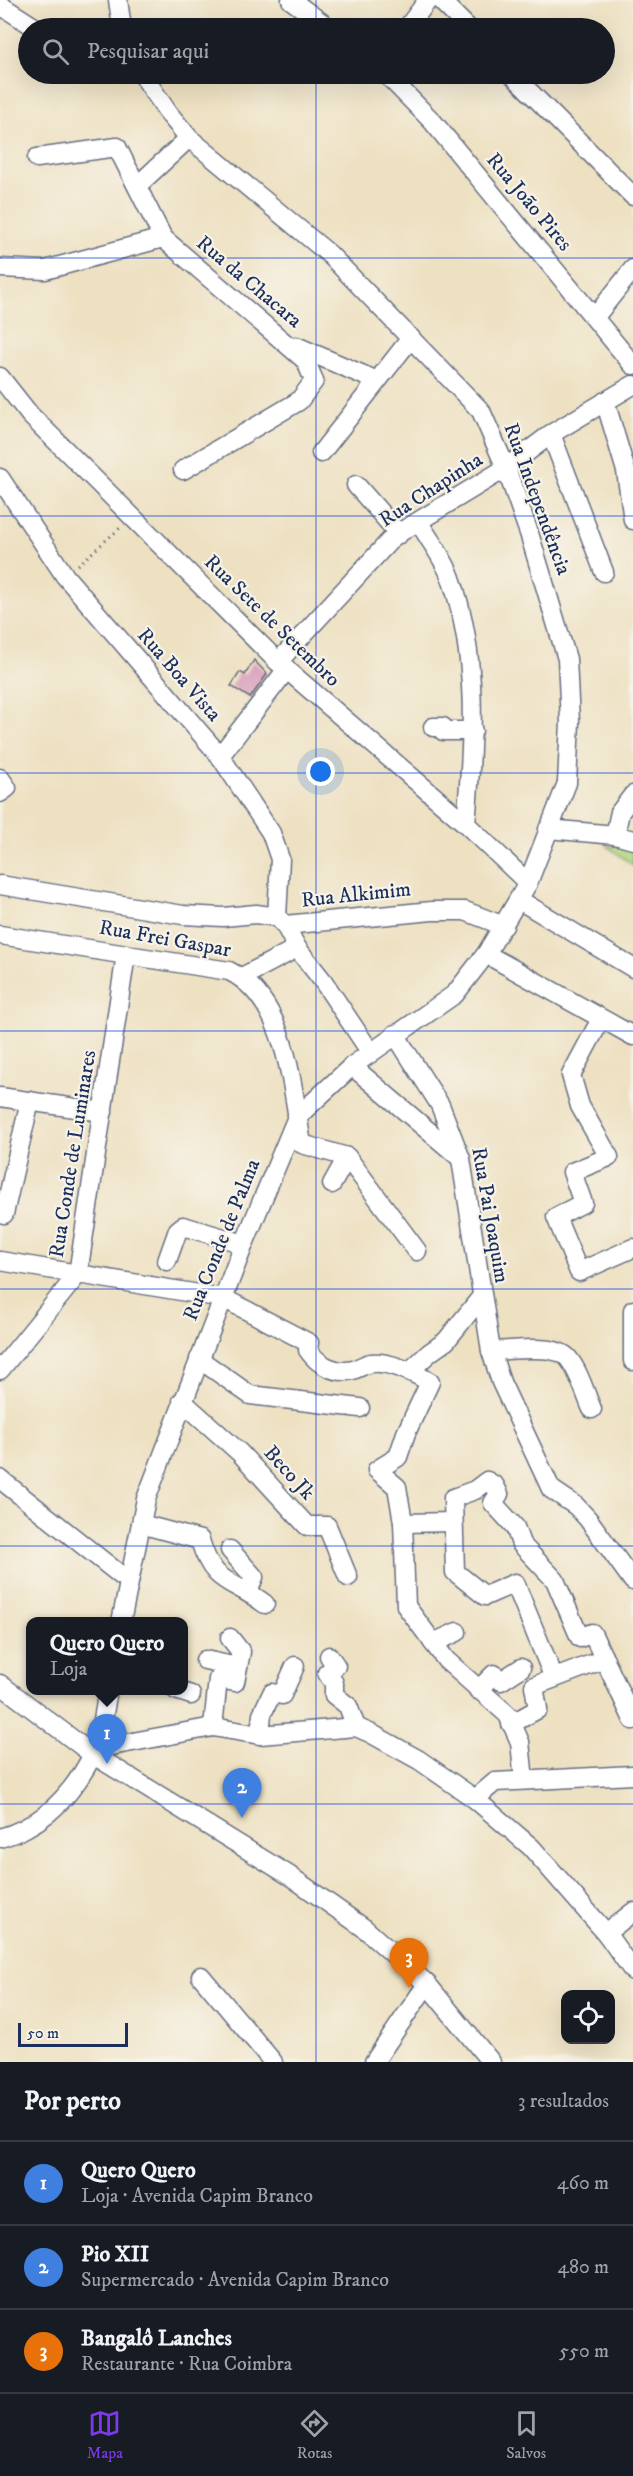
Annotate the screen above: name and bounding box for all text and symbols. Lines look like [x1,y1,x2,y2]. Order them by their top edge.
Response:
search box [18,18,615,84]
icon: search [39,35,72,68]
text: Pesquisar aqui [87,38,209,65]
street label: Rua João Pires [480,147,578,257]
street label: Rua da Chacara [191,230,307,334]
street label: Rua Independência [497,419,577,579]
street label: Rua Chapinha [374,447,488,533]
street label: Rua Sete de Setembro [198,549,346,693]
street label: Rua Boa Vista [131,623,227,727]
your location [306,757,335,786]
street label: Rua Alkimim [300,876,412,914]
street label: Rua Frei Gaspar [97,915,233,963]
street label: Rua Conde de Luminares [44,1048,102,1260]
street label: Rua Pai Joaquim [465,1145,515,1285]
street label: Rua Conde de Palma [178,1155,266,1325]
street label: Beco Jk [258,1440,321,1506]
popup [26,1617,188,1695]
text: Quero Quero [50,1630,164,1657]
text: Loja [50,1657,87,1682]
pin: 1 [88,1714,126,1764]
pin: 2 [222,1768,262,1818]
pin: 3 [390,1938,428,1988]
map controls [561,1990,615,2044]
button: locate [561,1990,615,2044]
scale bar [18,2020,128,2048]
text: 50 m [27,2023,59,2043]
text: Por perto [24,2085,121,2118]
text: 3 resultados [518,2089,609,2114]
text: Quero Quero [81,2157,196,2184]
text: 1 [40,2171,47,2196]
text: 460 m [557,2171,609,2196]
text: Loja · Avenida Capim Branco [81,2184,313,2209]
text: Pio XII [81,2241,149,2268]
text: 2 [39,2255,48,2280]
text: 480 m [557,2255,609,2280]
text: Supermercado · Avenida Capim Branco [81,2268,389,2293]
text: Bangalô Lanches [81,2325,232,2352]
text: 3 [40,2339,47,2364]
text: 550 m [559,2339,609,2364]
text: Restaurante · Rua Coimbra [81,2352,292,2377]
tab: Mapa [87,2407,123,2463]
tab: Rotas [297,2407,332,2463]
tab: Salvos [506,2407,546,2463]

